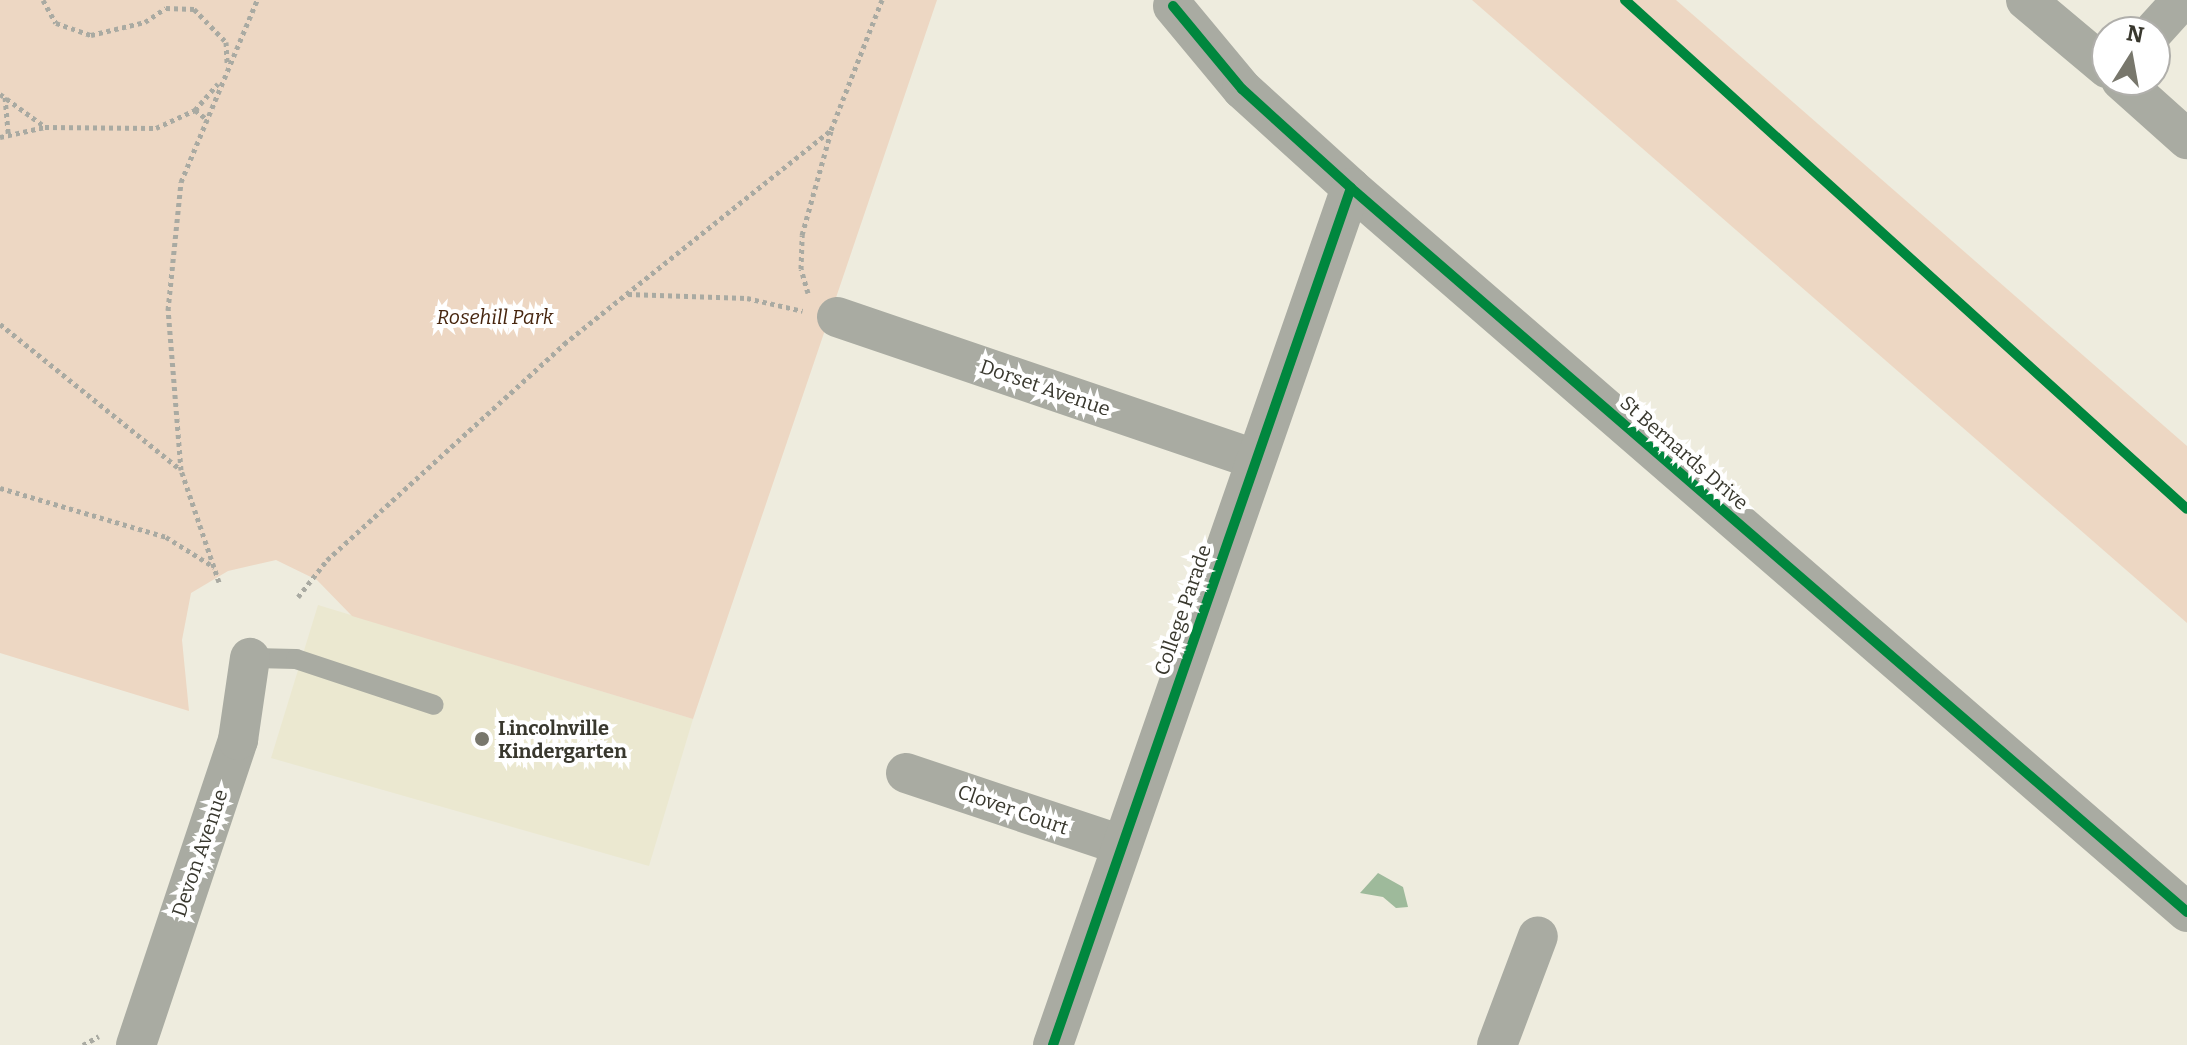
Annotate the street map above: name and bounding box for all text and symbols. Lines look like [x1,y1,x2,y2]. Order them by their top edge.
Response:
north arrow [2091,16,2171,96]
text: N [2124,19,2146,49]
park label: Rosehill Park [436,305,554,329]
street label: Dorset Avenue [977,354,1113,422]
street label: St Bernards Drive [1615,391,1753,515]
street label: College Parade [1149,542,1217,678]
place label: Lincolnville Kindergarten [498,716,627,763]
marker: Lincolnville Kindergarten [473,730,491,748]
street label: Clover Court [955,780,1071,840]
street label: Devon Avenue [167,786,233,920]

